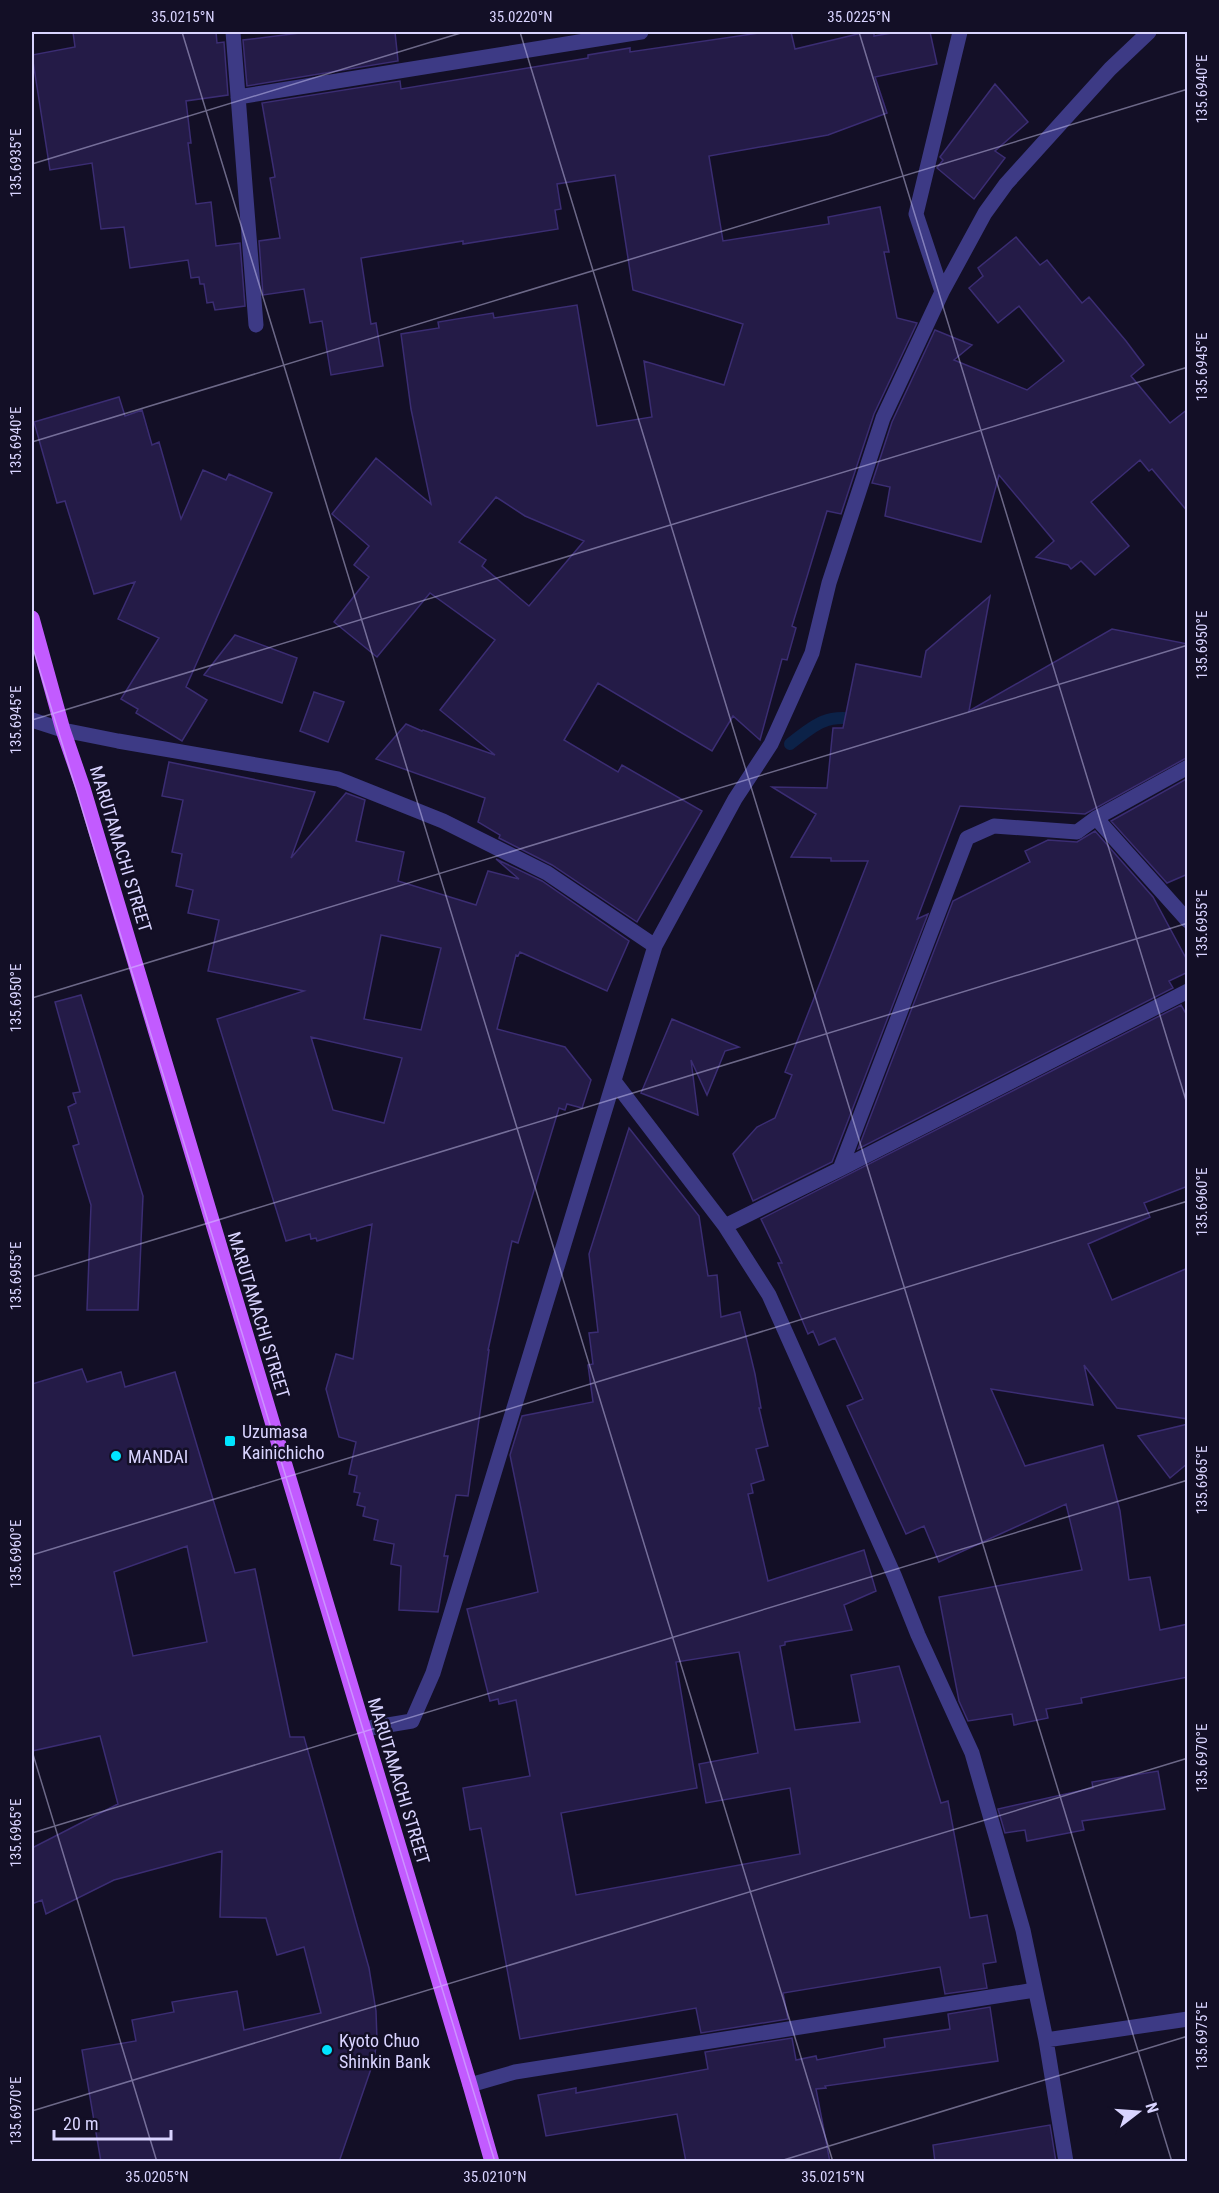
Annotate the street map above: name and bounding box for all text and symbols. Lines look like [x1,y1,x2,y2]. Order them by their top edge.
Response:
text: 35.0215°N [151,8,215,26]
text: 35.0220°N [489,8,553,26]
text: 35.0225°N [827,8,891,26]
text: 135.6940°E [1193,55,1211,123]
text: 135.6935°E [7,129,25,197]
text: 135.6945°E [1193,333,1211,401]
text: 135.6940°E [7,407,25,475]
text: 135.6950°E [1193,611,1211,679]
text: 135.6945°E [7,686,25,754]
street label: MARUTAMACHI STREET [86,763,156,935]
text: 135.6955°E [1193,890,1211,958]
text: 135.6950°E [7,964,25,1032]
text: 135.6960°E [1193,1168,1211,1236]
street label: MARUTAMACHI STREET [224,1229,294,1401]
text: 135.6955°E [7,1242,25,1310]
place label: Uzumasa Kainichicho [242,1421,325,1463]
marker: Uzumasa Kainichicho [223,1434,237,1448]
place label: MANDAI [128,1446,188,1467]
text: 135.6965°E [1193,1446,1211,1514]
marker: MANDAI [109,1449,123,1463]
text: 135.6960°E [7,1520,25,1588]
street label: MARUTAMACHI STREET [364,1695,434,1867]
text: 135.6970°E [1193,1724,1211,1792]
text: 135.6965°E [7,1799,25,1867]
text: 135.6975°E [1193,2002,1211,2070]
place label: Kyoto Chuo Shinkin Bank [339,2030,430,2072]
marker: Kyoto Chuo Shinkin Bank [320,2043,334,2057]
text: 135.6970°E [7,2077,25,2145]
north arrow [1108,2082,1168,2142]
text: N [1141,2100,1162,2115]
scale bar [54,2103,171,2141]
text: 20 m [63,2113,98,2134]
text: 35.0205°N [125,2168,189,2186]
text: 35.0210°N [463,2168,527,2186]
text: 35.0215°N [801,2168,865,2186]

